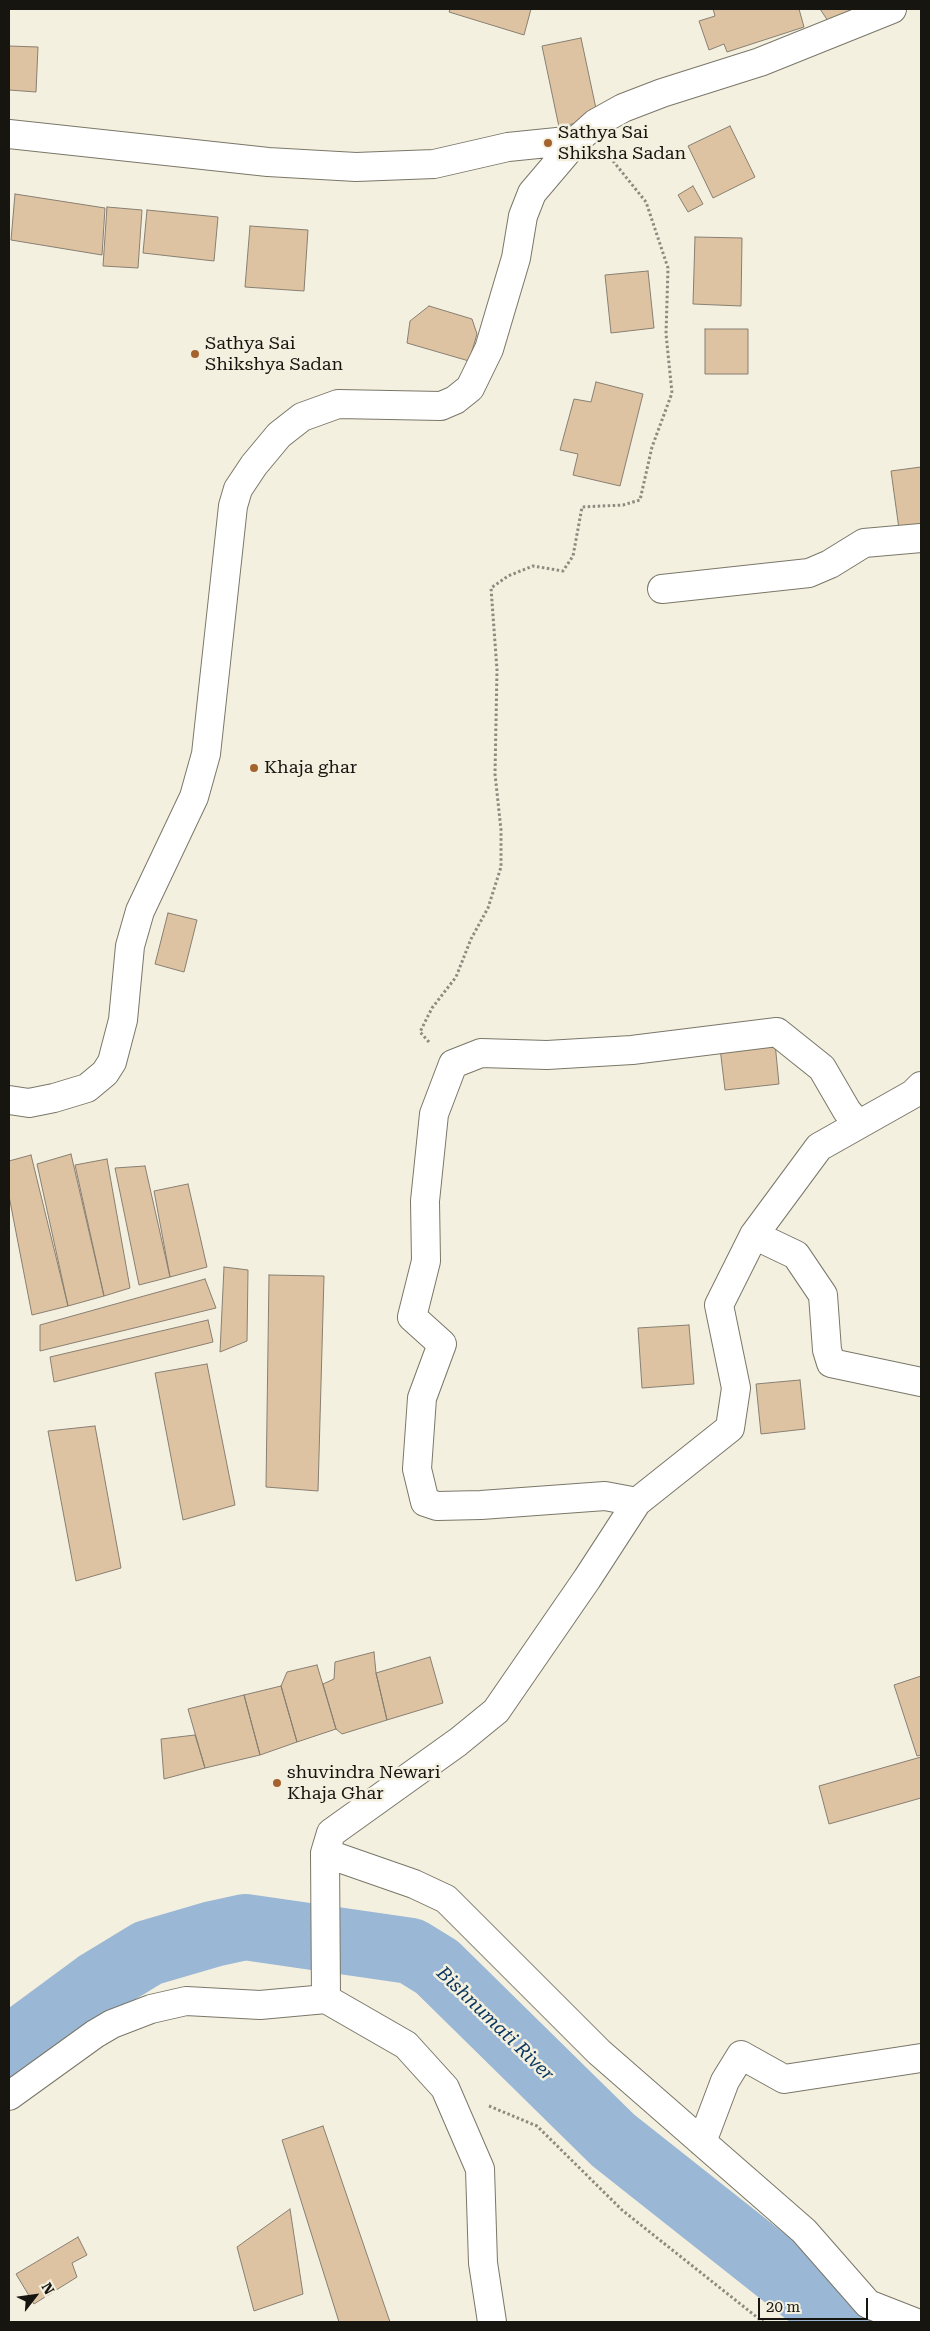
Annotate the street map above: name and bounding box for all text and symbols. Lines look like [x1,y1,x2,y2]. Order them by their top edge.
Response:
place label: Sathya Sai Shiksha Sadan [558,122,686,164]
marker: Sathya Sai Shiksha Sadan [542,137,554,149]
place label: Sathya Sai Shikshya Sadan [205,333,343,376]
marker: Sathya Sai Shikshya Sadan [189,348,201,360]
place label: Khaja ghar [264,757,357,779]
marker: Khaja ghar [248,762,260,774]
place label: shuvindra Newari Khaja Ghar [287,1762,441,1805]
marker: shuvindra Newari Khaja Ghar [271,1777,283,1789]
water label: Bishnumati River [431,1962,559,2086]
north arrow [10,2271,60,2321]
text: N [38,2280,58,2297]
scale bar [760,2288,870,2320]
text: 20 m [766,2298,800,2316]

